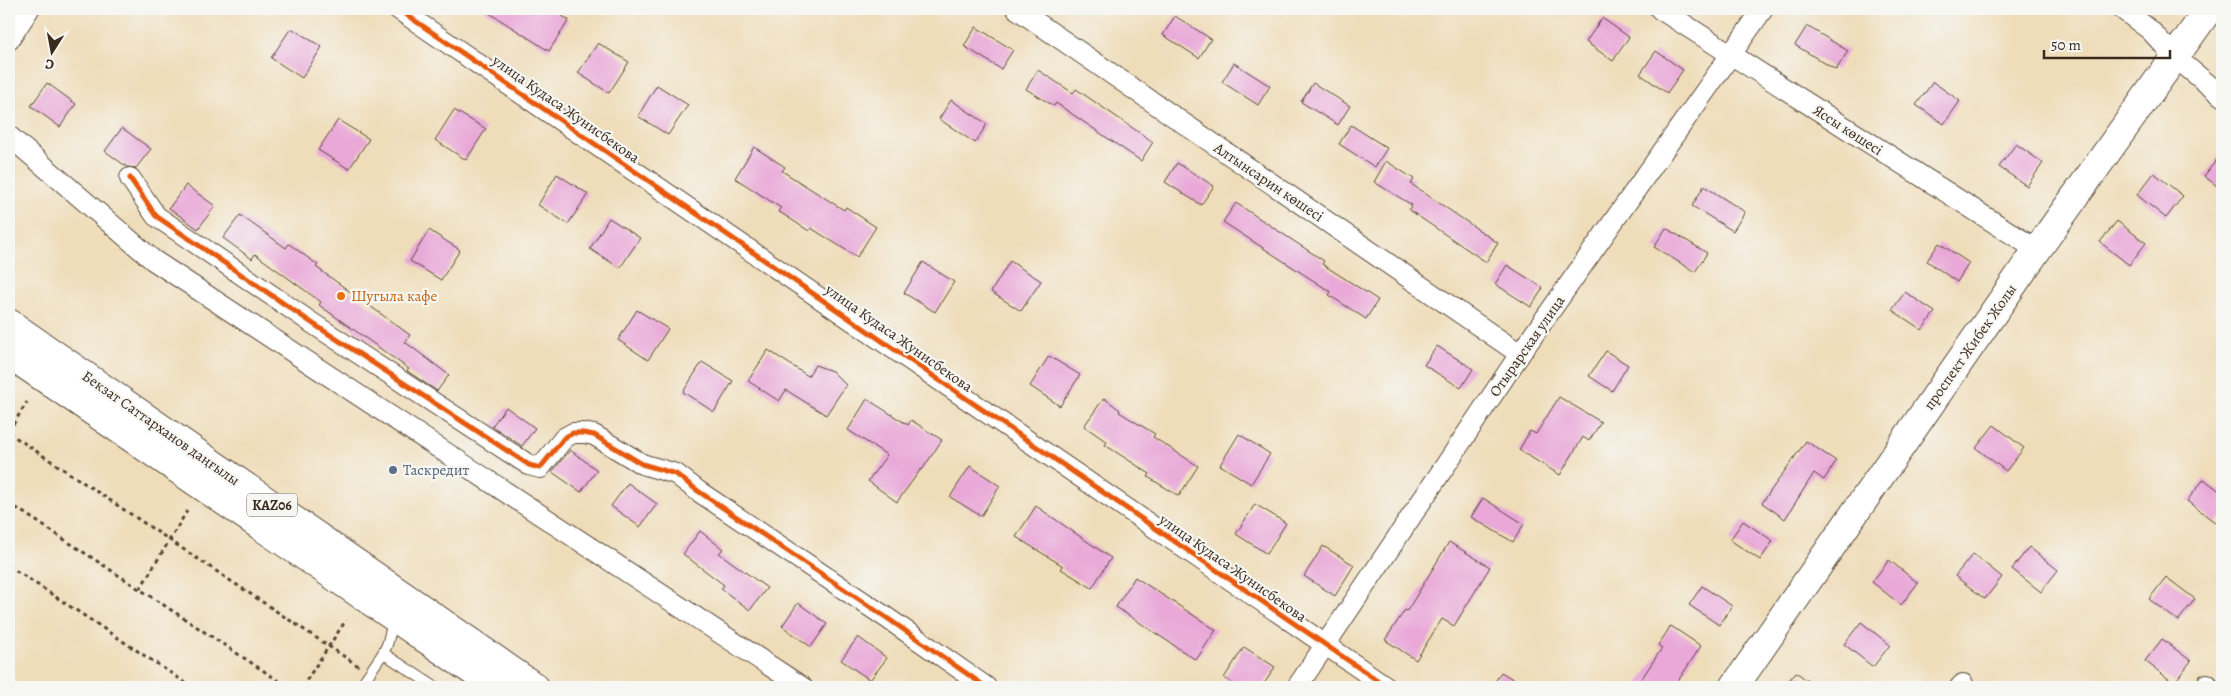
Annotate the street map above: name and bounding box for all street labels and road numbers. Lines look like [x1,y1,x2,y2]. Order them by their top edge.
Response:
street label: улица Кудаса Жунисбекова [488,50,644,168]
street label: Яссы көшесі [1809,100,1887,160]
street label: Алтынсарин көшесі [1209,137,1328,226]
street label: улица Кудаса Жунисбекова [821,279,977,397]
street label: проспект Жибек Жолы [1919,280,2021,414]
street label: Отырарская улица [1485,291,1569,401]
street label: Бекзат Саттарханов даңғылы [78,366,244,490]
road number: KАZ06 [247,494,297,516]
street label: улица Кудаса Жунисбекова [1155,509,1311,627]

